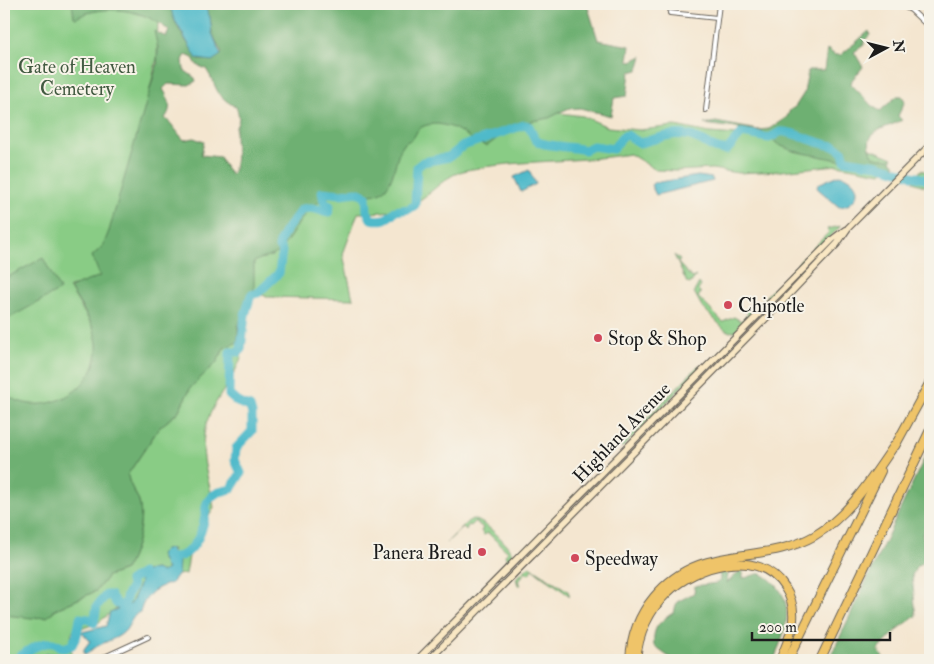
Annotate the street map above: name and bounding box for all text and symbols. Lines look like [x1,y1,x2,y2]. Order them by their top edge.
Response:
north arrow [862,22,912,72]
text: N [889,38,908,54]
park label: Gate of Heaven Cemetery [18,55,136,101]
place label: Chipotle [738,294,805,319]
marker: Chipotle [722,299,734,311]
place label: Stop & Shop [608,327,707,352]
marker: Stop & Shop [592,332,604,344]
street label: Highland Avenue [568,377,676,488]
place label: Panera Bread [372,541,473,565]
marker: Panera Bread [476,546,488,558]
place label: Speedway [585,547,659,572]
marker: Speedway [569,552,581,564]
scale bar [752,609,889,641]
text: 200 m [759,618,797,637]

